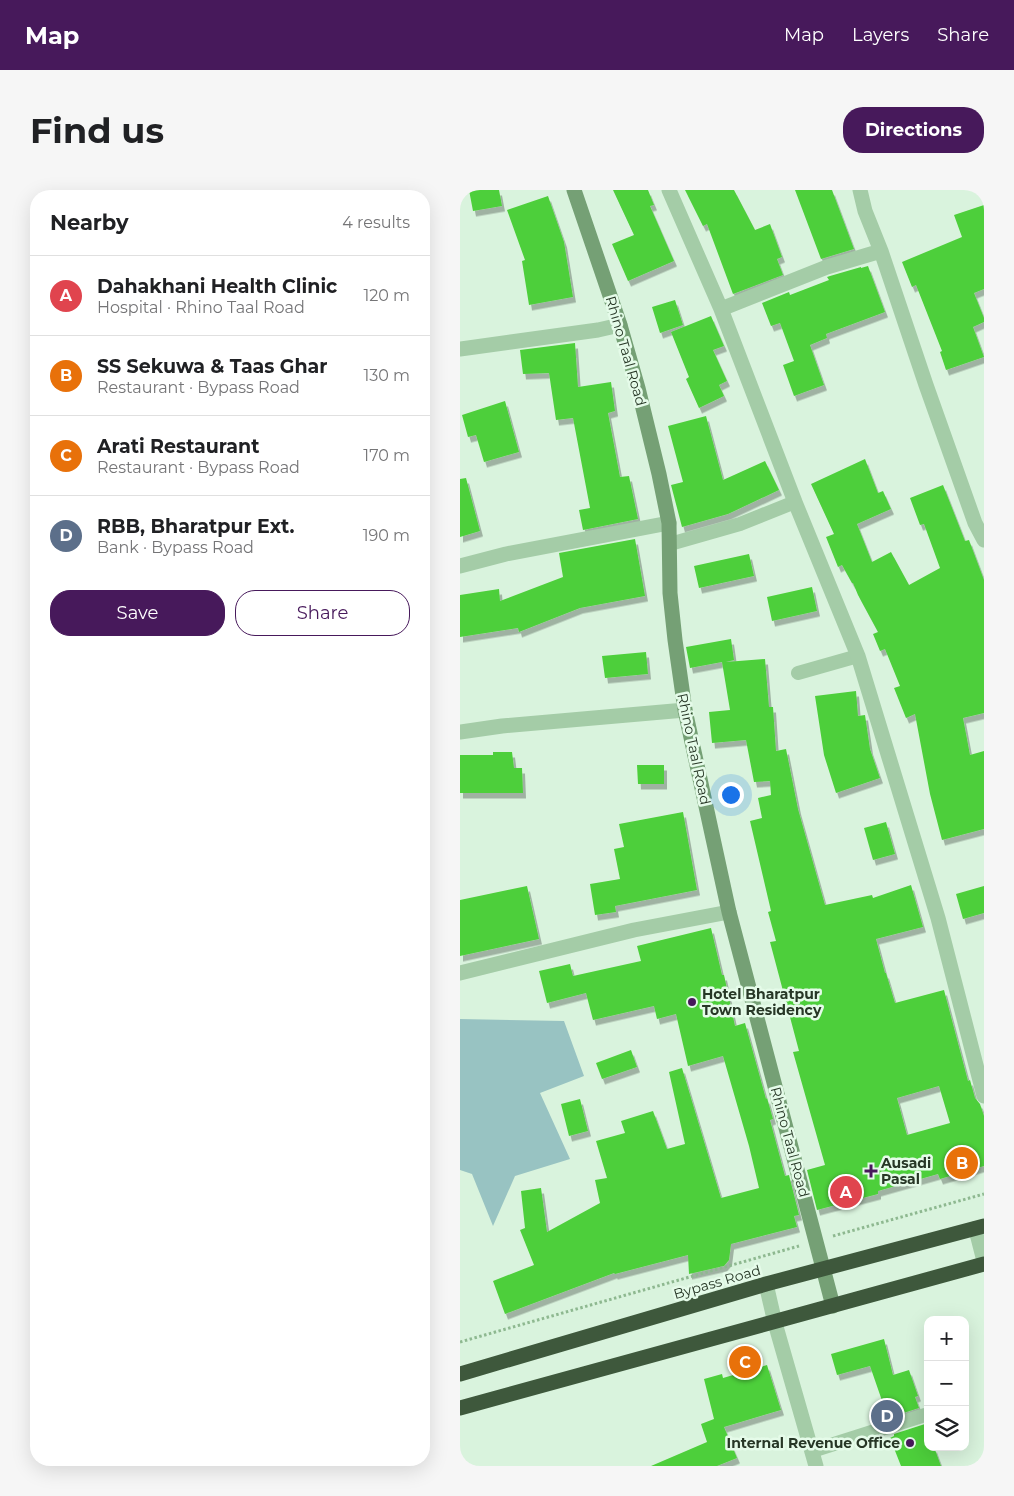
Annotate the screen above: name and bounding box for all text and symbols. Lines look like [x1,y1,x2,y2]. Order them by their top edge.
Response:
text: Map [25,21,79,50]
text: Map [784,24,824,46]
text: Layers [852,24,909,46]
text: Share [937,24,989,46]
button: Directions [843,107,984,153]
text: Find us [30,109,164,152]
text: Nearby [50,210,129,235]
text: 4 results [342,213,410,232]
text: Dahakhani Health Clinic [97,275,337,298]
text: A [60,286,72,305]
text: 120 m [363,286,410,305]
street label: Rhino Taal Road [602,294,650,408]
text: Hospital · Rhino Taal Road [97,298,305,317]
text: SS Sekuwa & Taas Ghar [97,355,328,378]
text: B [60,366,72,385]
text: 130 m [363,366,410,385]
text: Restaurant · Bypass Road [97,378,300,397]
text: Arati Restaurant [97,435,259,458]
text: C [60,446,72,465]
text: 170 m [363,446,410,465]
text: Restaurant · Bypass Road [97,458,300,477]
text: RBB, Bharatpur Ext. [97,515,294,538]
text: D [59,526,73,545]
text: 190 m [363,526,410,545]
text: Bank · Bypass Road [97,538,254,557]
button: Save [50,590,225,636]
button: Share [235,590,410,636]
street label: Rhino Taal Road [673,692,715,806]
your location [718,782,744,808]
place label: Hotel Bharatpur Town Residency [702,985,822,1019]
marker: Hotel Bharatpur Town Residency [686,996,698,1008]
street label: Rhino Taal Road [767,1085,813,1199]
pin: B [946,1144,978,1182]
place label: Ausadi Pasal [880,1154,931,1188]
marker: Ausadi Pasal [865,1165,877,1177]
pin: A [830,1173,862,1211]
street label: Bypass Road [671,1261,763,1303]
map controls [924,1316,969,1451]
button: + [924,1316,969,1361]
pin: C [729,1343,761,1381]
button: − [924,1361,969,1406]
pin: D [871,1397,903,1435]
button: layers [924,1406,969,1451]
place label: Internal Revenue Office [727,1434,900,1452]
marker: Internal Revenue Office [904,1437,916,1449]

